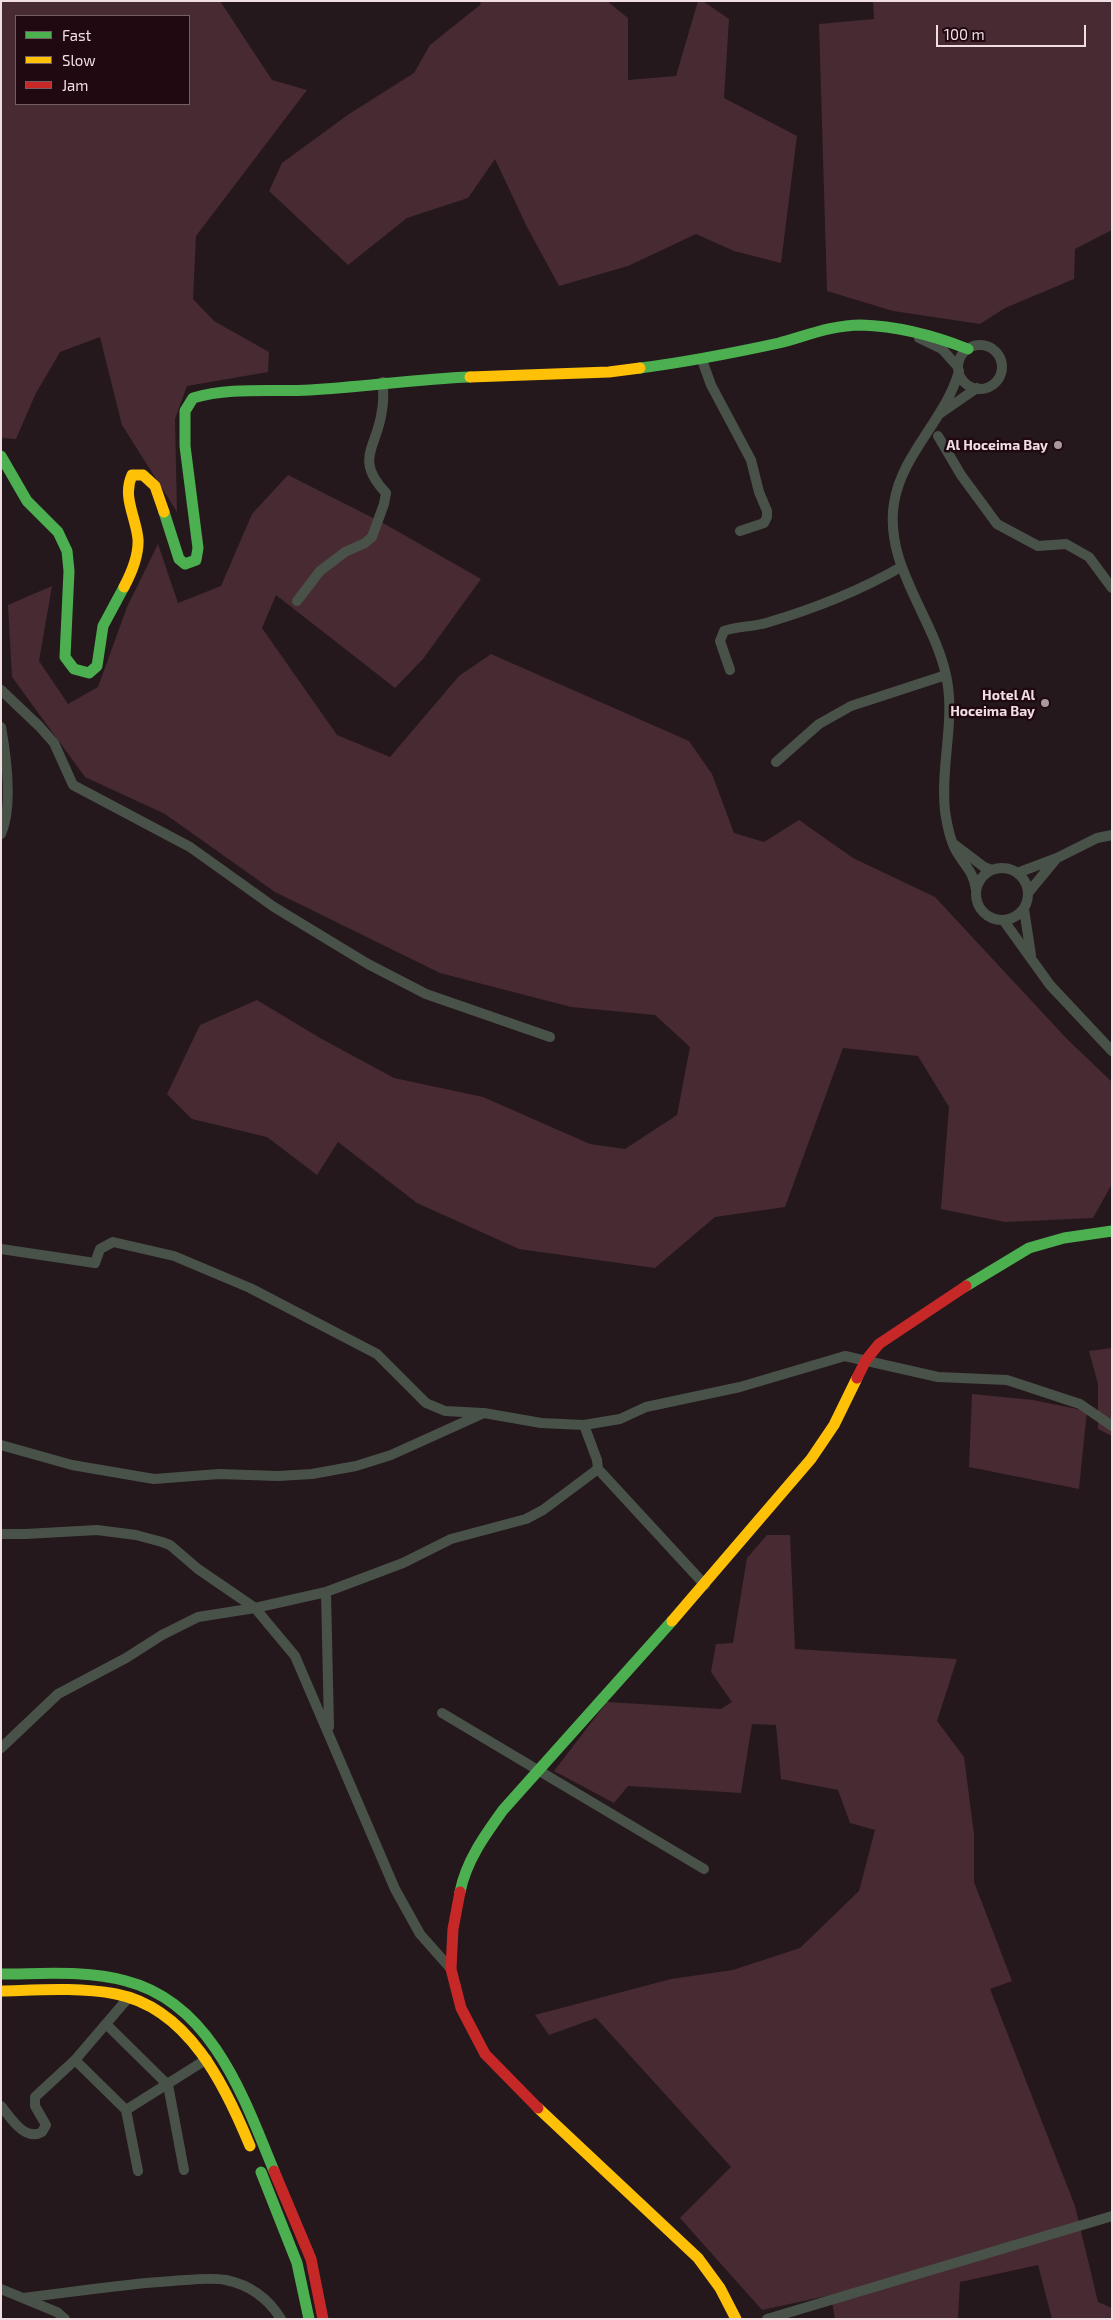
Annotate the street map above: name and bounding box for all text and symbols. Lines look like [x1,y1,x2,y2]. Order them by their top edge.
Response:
legend [15,15,190,105]
scale bar [938,15,1088,47]
text: 100 m [944,25,985,43]
text: Fast [62,26,91,44]
text: Slow [62,51,96,69]
text: Jam [62,76,88,94]
place label: Al Hoceima Bay [946,437,1048,453]
marker: Al Hoceima Bay [1052,439,1064,451]
place label: Hotel Al Hoceima Bay [950,687,1035,720]
marker: Hotel Al Hoceima Bay [1039,697,1051,709]

